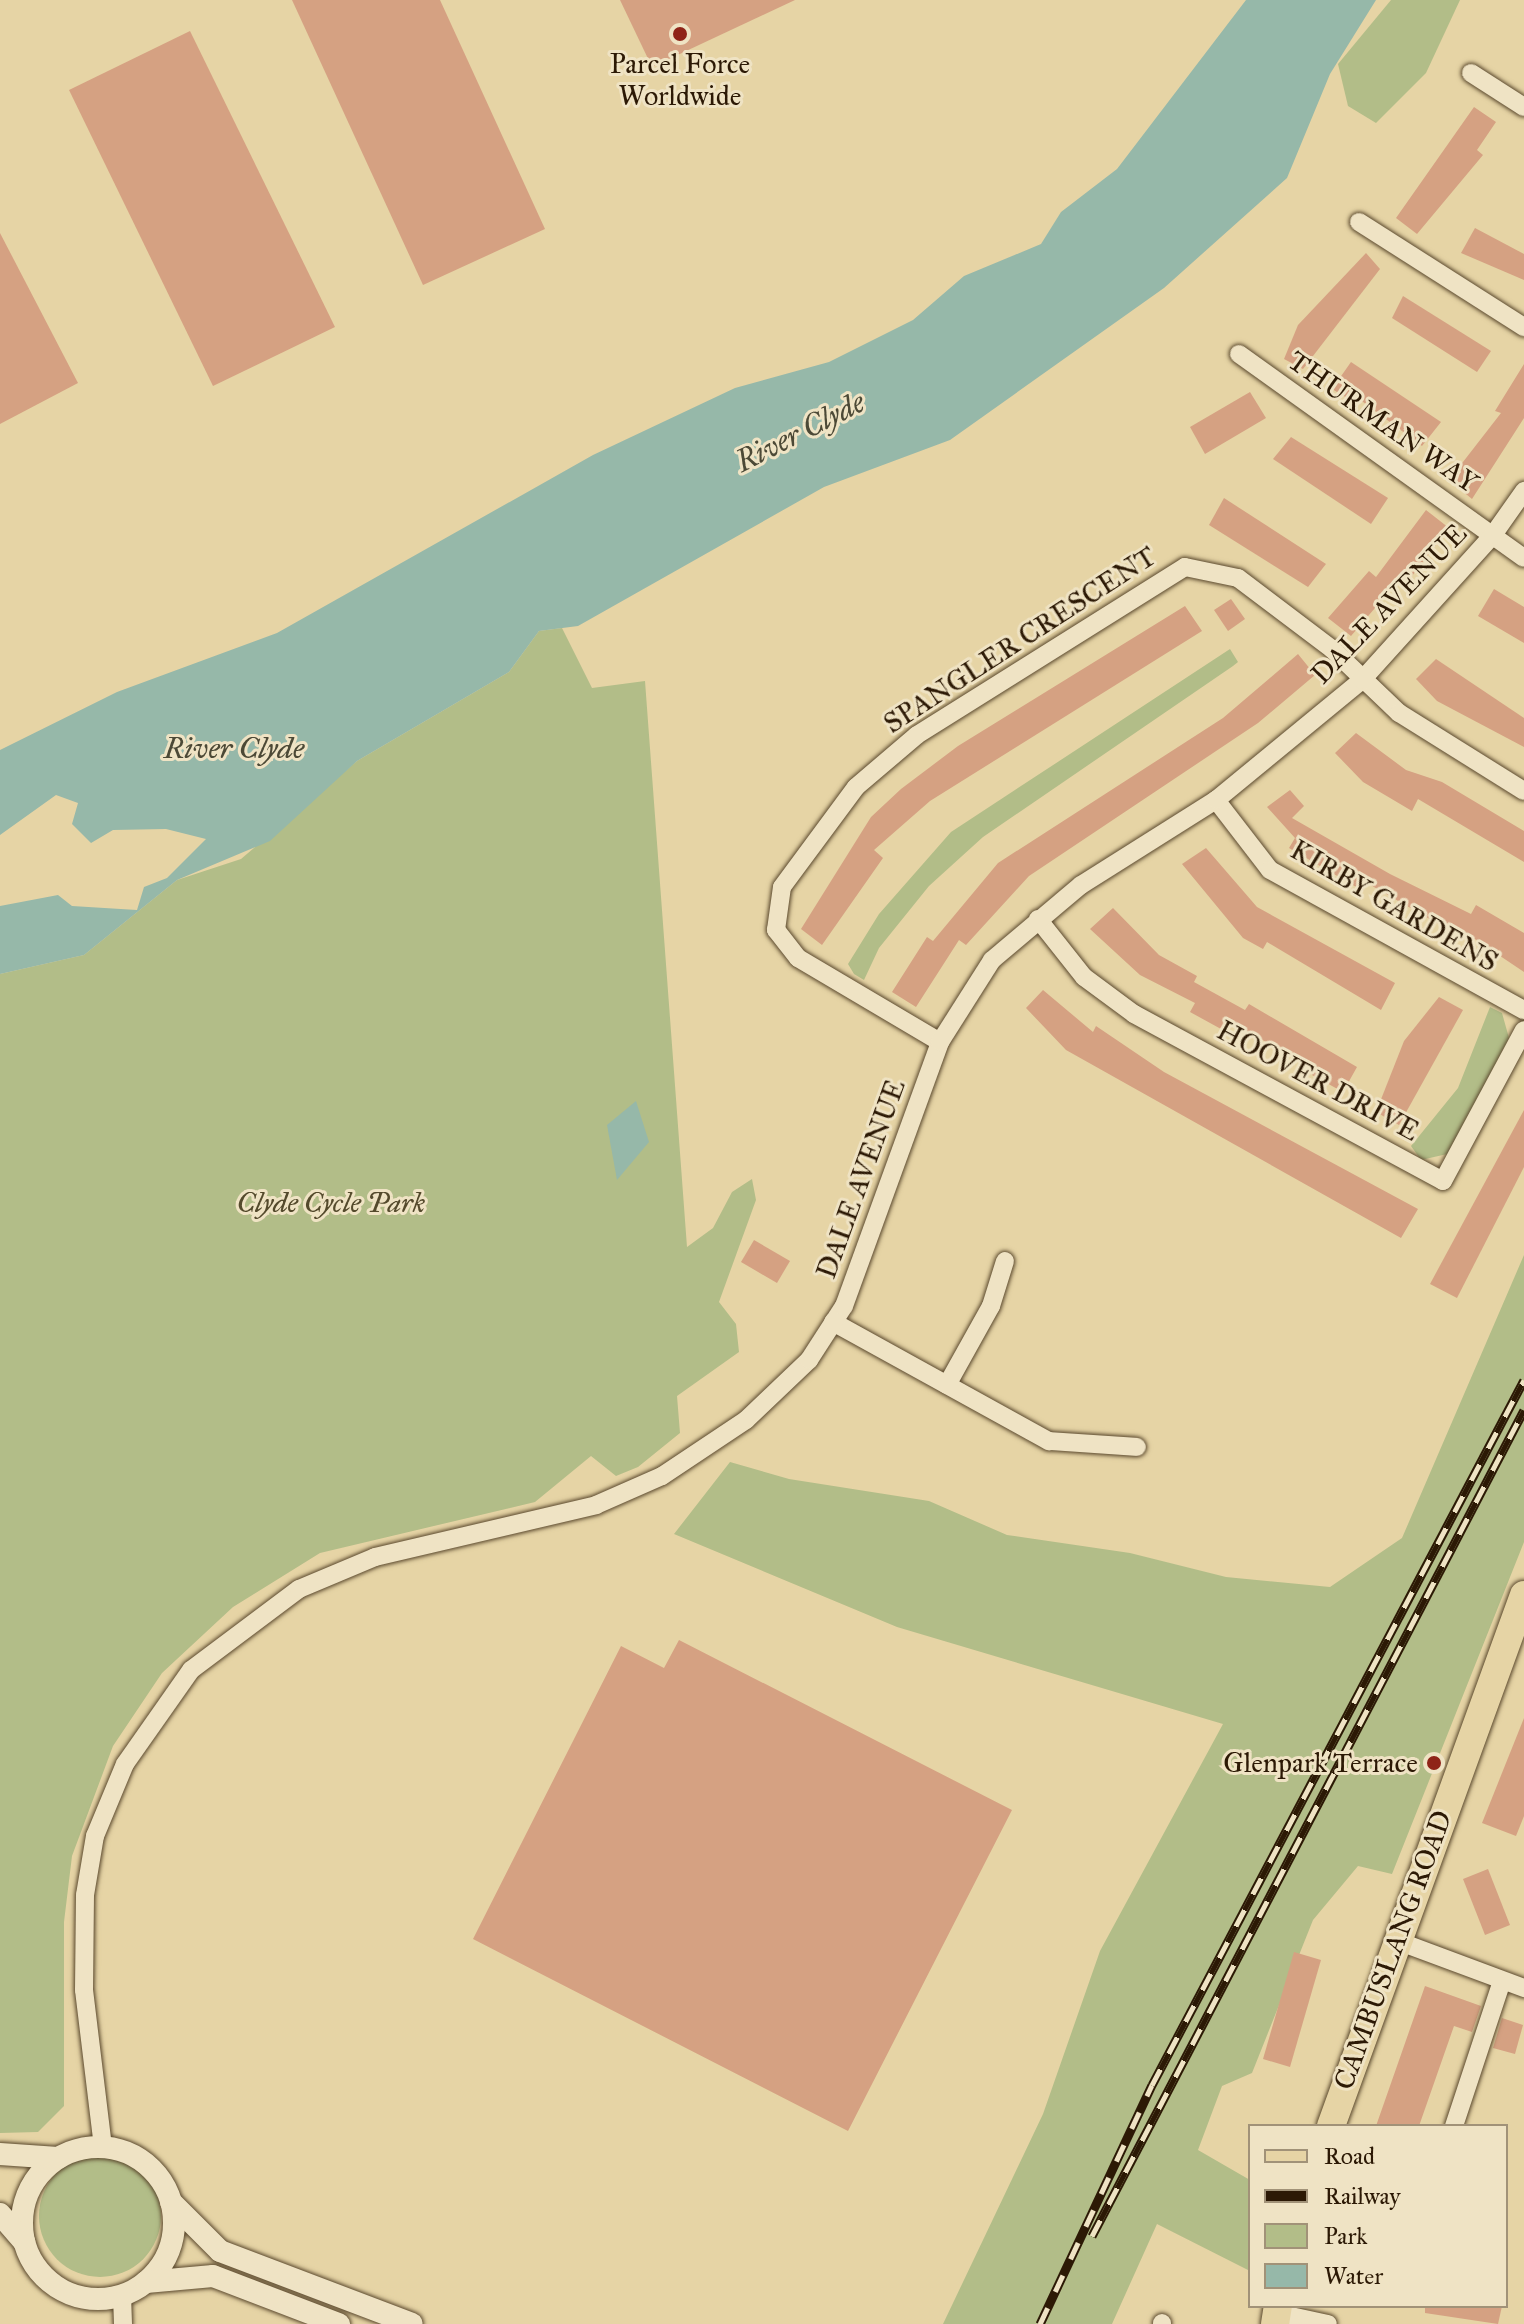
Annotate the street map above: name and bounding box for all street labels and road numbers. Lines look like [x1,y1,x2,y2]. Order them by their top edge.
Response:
street label: THURMAN WAY [1282,344,1484,500]
street label: DALE AVENUE [1304,517,1474,691]
street label: SPANGLER CRESCENT [878,539,1162,741]
street label: KIRBY GARDENS [1284,833,1504,979]
street label: HOOVER DRIVE [1211,1014,1425,1148]
street label: DALE AVENUE [809,1075,913,1283]
street label: CAMBUSLANG ROAD [1327,1806,1459,2094]

